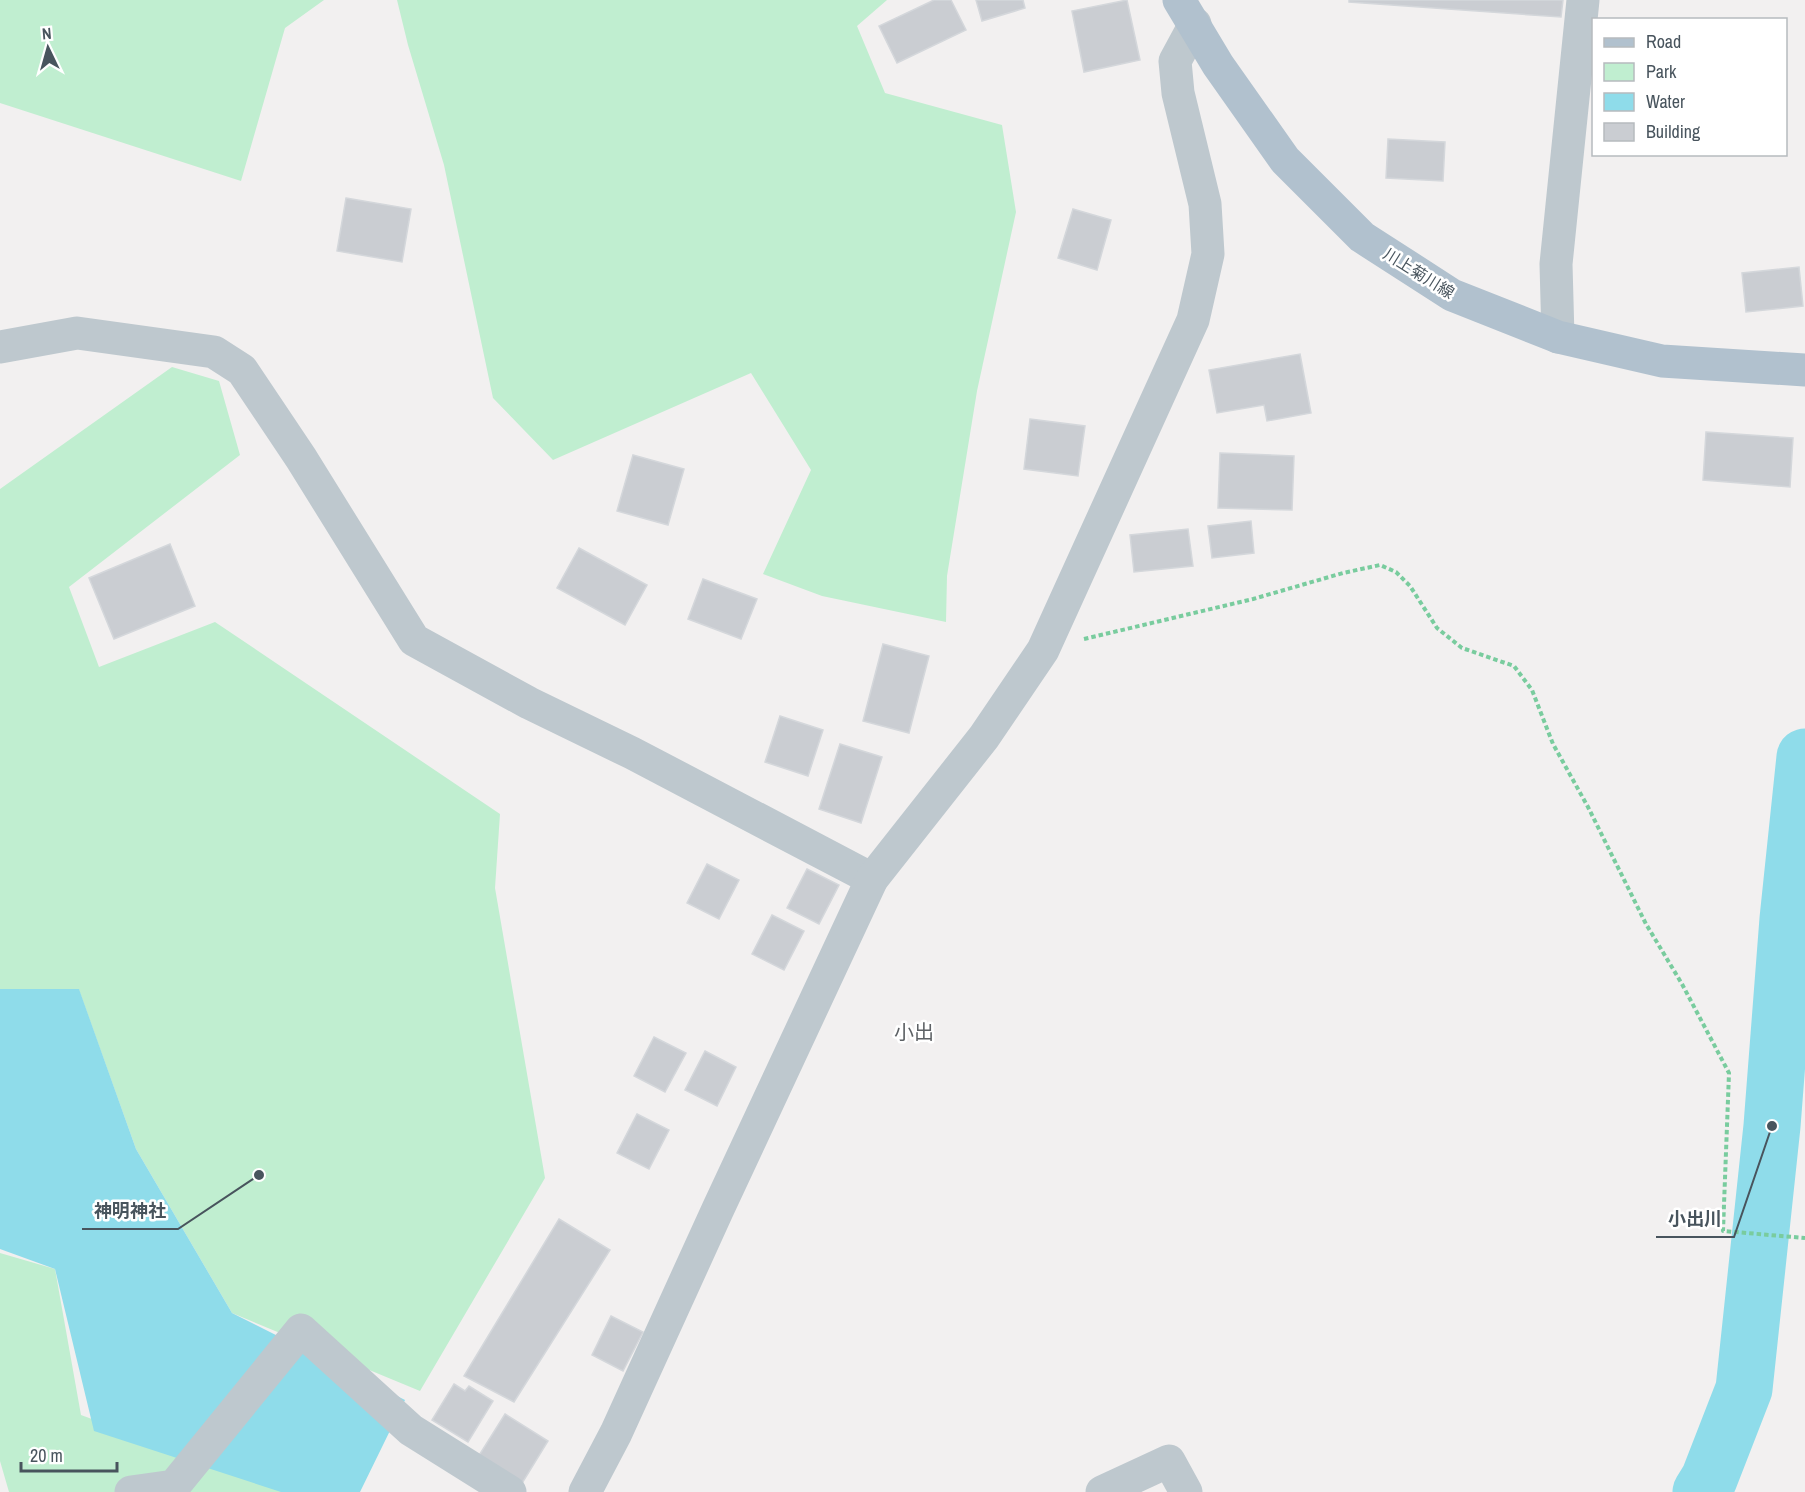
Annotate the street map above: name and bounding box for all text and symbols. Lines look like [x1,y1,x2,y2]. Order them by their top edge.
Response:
north arrow [18,18,78,78]
legend [1592,18,1787,156]
text: N [41,22,52,44]
text: Road [1646,29,1681,54]
text: Park [1646,59,1677,84]
text: Water [1646,89,1685,114]
text: Building [1646,119,1701,144]
street label: 川上菊川線 [1379,242,1459,304]
district label: 小出 [894,1018,934,1045]
callout: 神明神社 [82,1193,178,1229]
text: 神明神社 [94,1198,166,1223]
callout: 小出川 [1656,1201,1734,1237]
text: 小出川 [1668,1206,1722,1231]
scale bar [21,1435,117,1473]
text: 20 m [30,1443,63,1468]

